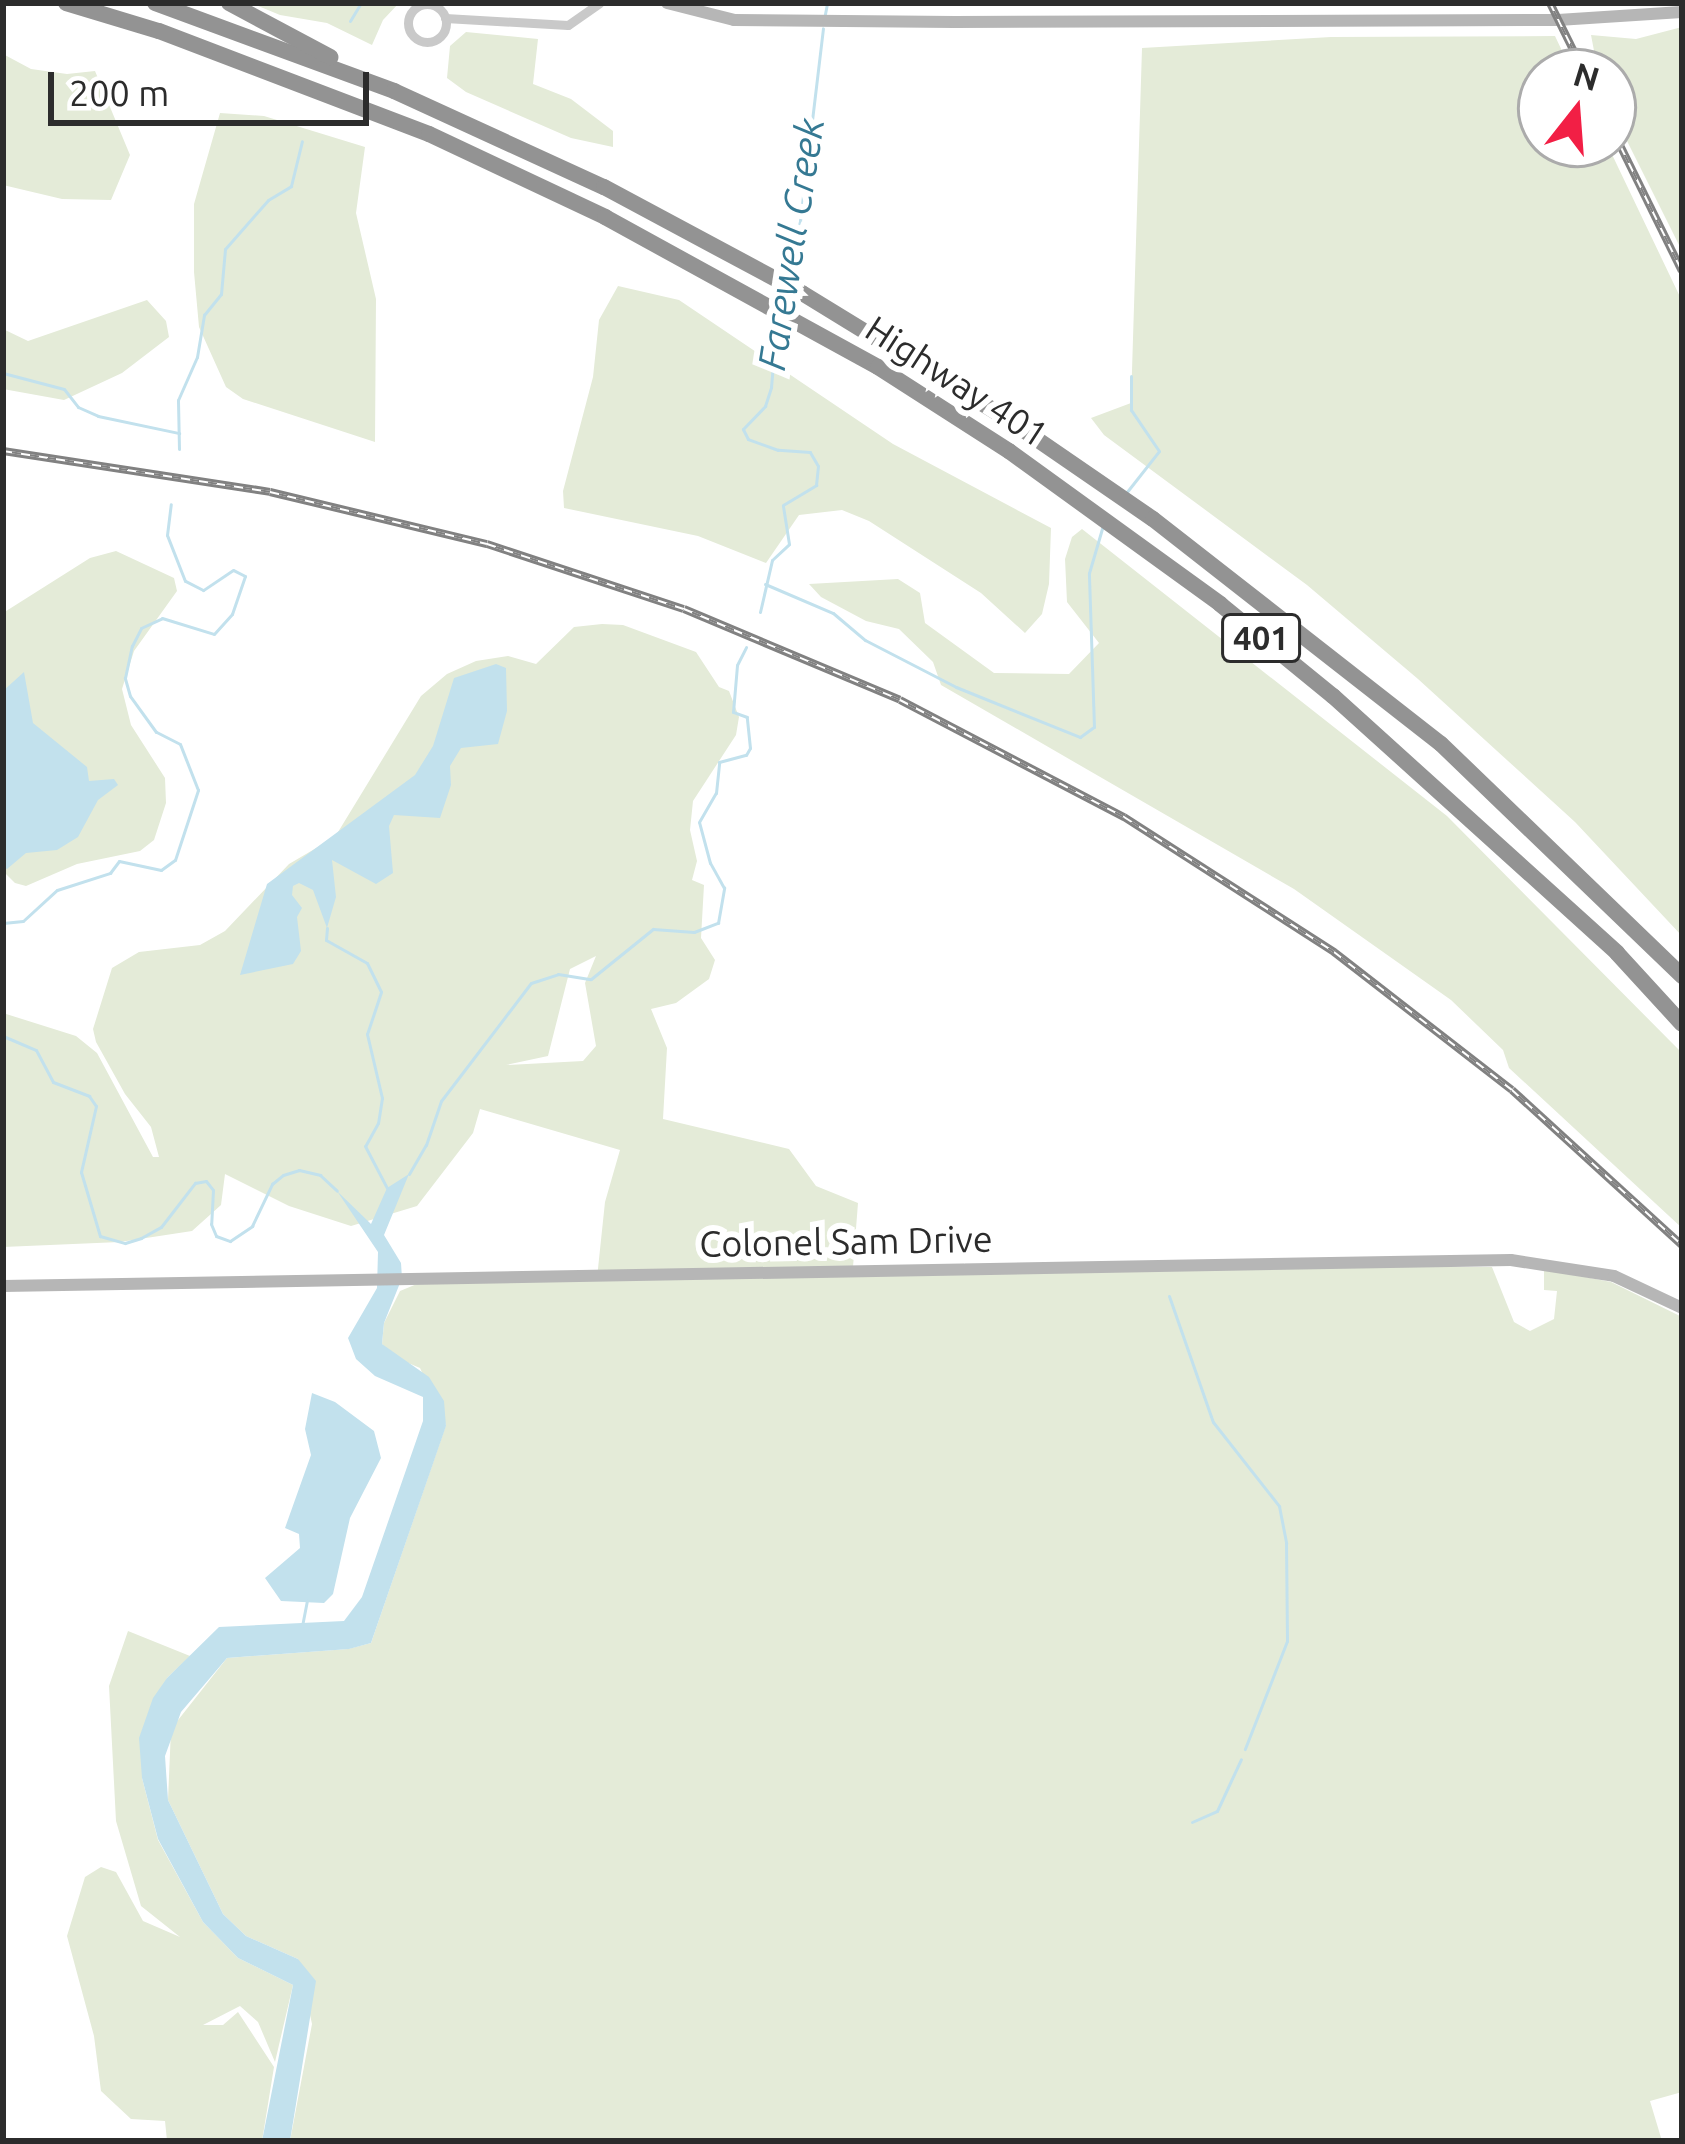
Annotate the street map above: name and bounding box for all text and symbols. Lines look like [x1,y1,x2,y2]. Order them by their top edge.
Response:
scale bar [54,48,375,122]
north arrow [1517,48,1637,168]
text: N [1570,55,1604,97]
text: 200 m [69,72,169,113]
water label: Farewell Creek [748,114,834,374]
street label: Highway 401 [858,306,1056,456]
road number: 401 [1219,611,1303,665]
street label: Colonel Sam Drive [699,1217,993,1265]

